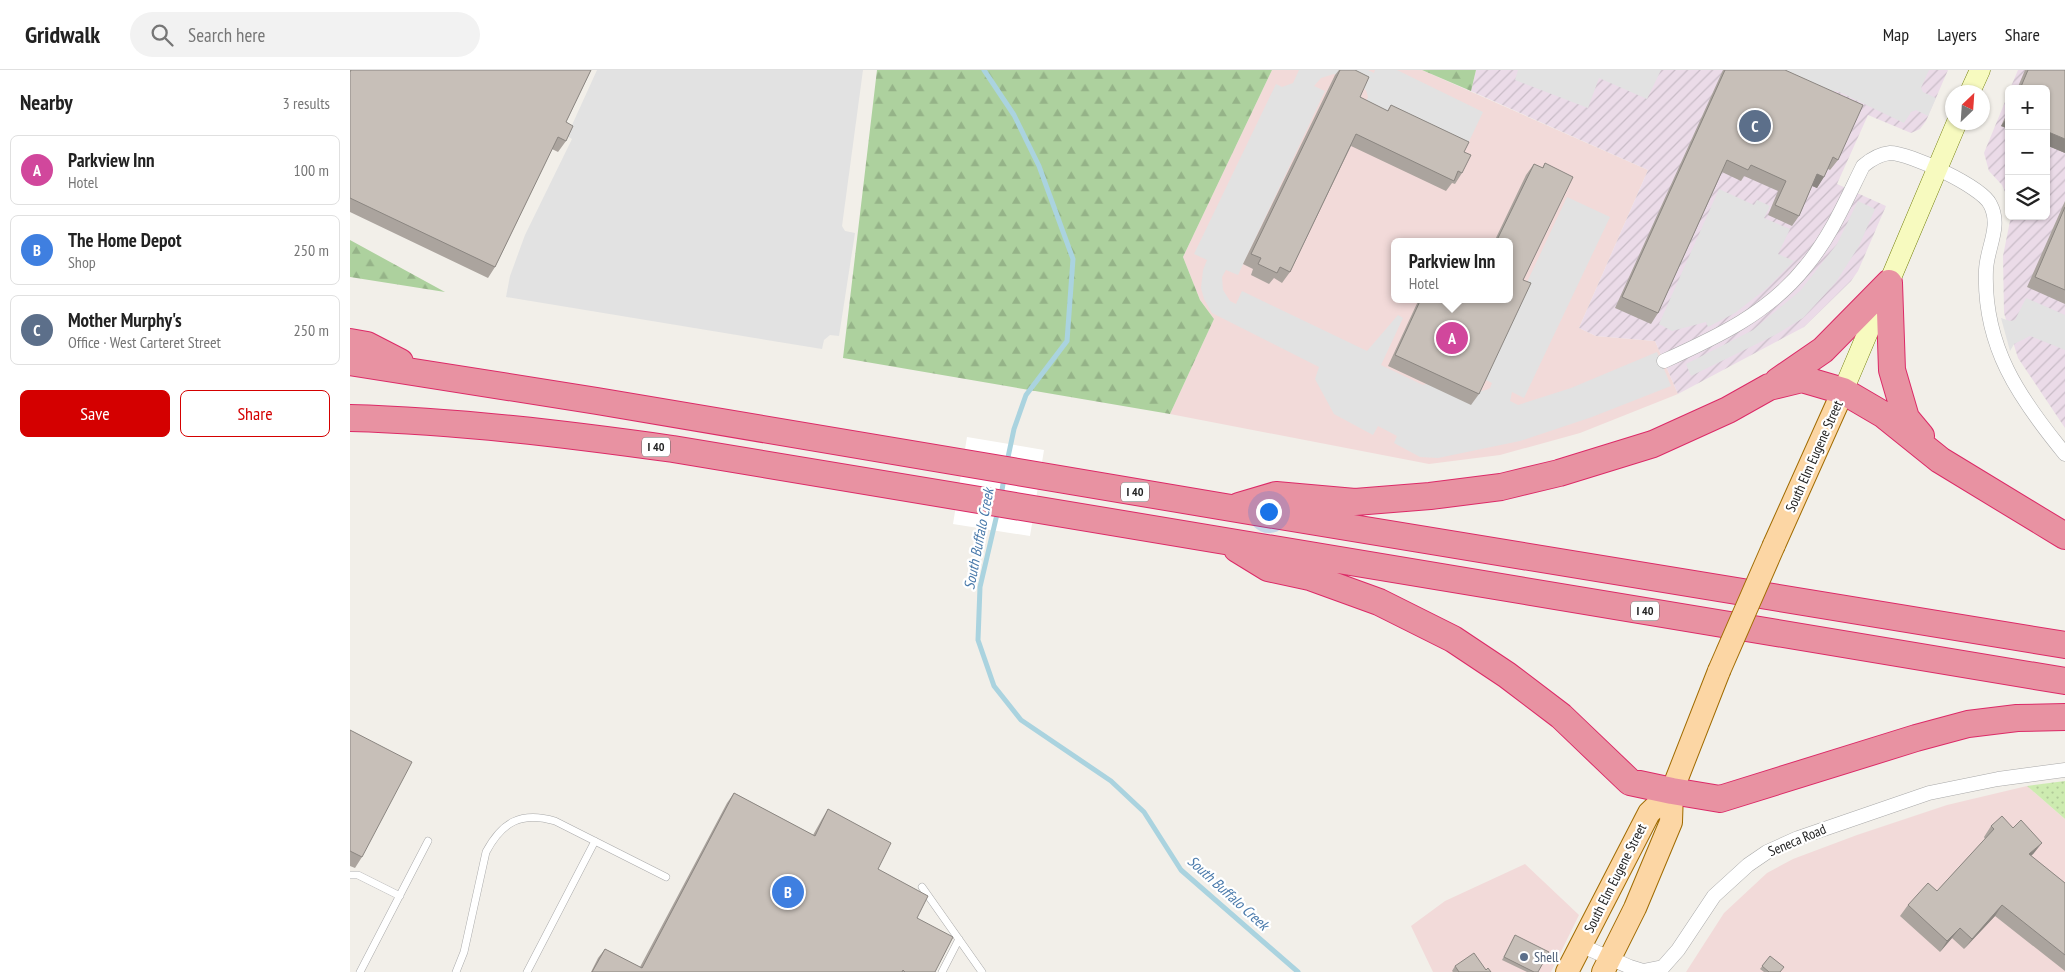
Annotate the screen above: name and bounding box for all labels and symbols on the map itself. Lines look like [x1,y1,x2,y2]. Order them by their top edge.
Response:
north arrow [1945,85,1990,130]
pin: C [1739,107,1771,145]
pin: A [1436,319,1468,357]
street label: South Elm Eugene Street [1781,397,1847,515]
road number: I 40 [642,438,670,457]
road number: I 40 [1121,482,1149,502]
water label: South Buffalo Creek [959,485,998,591]
your location [1256,499,1282,525]
road number: I 40 [1631,602,1659,620]
street label: South Elm Eugene Street [1580,820,1650,936]
street label: Seneca Road [1765,820,1829,860]
water label: South Buffalo Creek [1184,851,1274,935]
pin: B [772,873,804,911]
place label: Shell [1534,948,1559,966]
marker: Shell [1518,951,1530,963]

